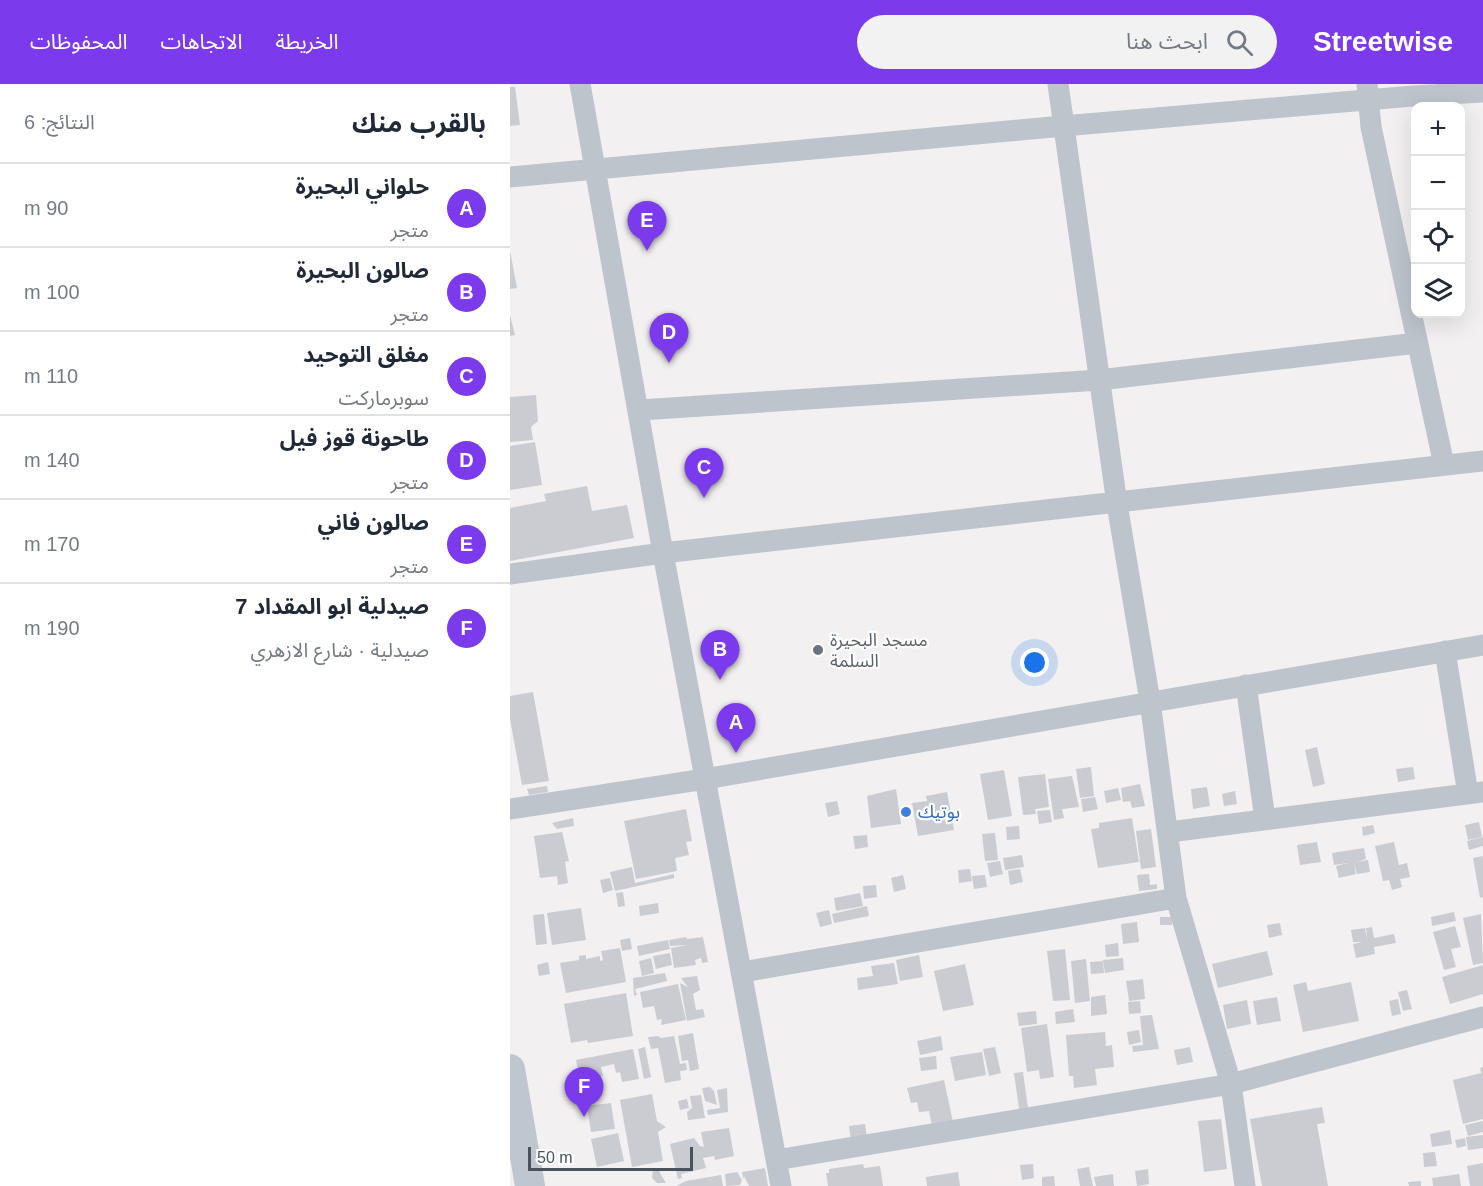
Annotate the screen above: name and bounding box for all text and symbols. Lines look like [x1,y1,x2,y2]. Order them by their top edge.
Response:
search box [857,15,1277,69]
icon: search [1223,26,1256,59]
text: Streetwise [1313,26,1453,57]
text: ابحث هنا [1126,29,1208,54]
text: المحفوظات [30,30,127,53]
text: الاتجاهات [160,30,242,53]
text: الخريطة [275,30,338,53]
map controls [1411,102,1465,318]
button: + [1411,102,1465,156]
text: بالقرب منك [352,108,486,138]
text: النتائج: 6 [24,111,95,133]
button: − [1411,156,1465,210]
text: حلواني البحيرة [296,174,429,199]
text: 90 m [24,197,68,219]
text: A [459,197,474,219]
pin: E [628,202,666,251]
button: locate [1411,210,1465,264]
text: متجر [390,219,429,241]
text: صالون البحيرة [296,258,429,283]
button: layers [1411,264,1465,318]
text: 100 m [24,281,80,303]
text: B [459,281,474,303]
text: متجر [390,303,429,325]
pin: D [650,314,688,363]
text: مغلق التوحيد [303,342,429,367]
text: 110 m [24,365,78,387]
text: C [459,365,474,387]
text: سوبرماركت [338,387,429,409]
text: طاحونة قوز فيل [280,426,429,451]
pin: C [684,448,724,498]
text: 140 m [24,449,80,471]
text: D [459,449,474,471]
text: متجر [390,471,429,493]
text: صالون فاني [317,510,429,535]
text: 170 m [24,533,80,555]
text: E [460,533,473,555]
text: متجر [390,555,429,577]
text: صيدلية ابو المقداد 7 [235,594,429,619]
text: 190 m [24,617,80,639]
text: F [460,617,473,639]
pin: B [700,630,740,680]
place label: مسجد البحيرة السلمة [830,630,928,671]
text: صيدلية · شارع الازهري [251,639,429,661]
marker: مسجد البحيرة السلمة [811,643,825,657]
your location [1020,648,1049,677]
pin: A [716,704,756,753]
place label: بوتيك [918,802,960,823]
marker: بوتيك [899,805,913,819]
pin: F [564,1068,604,1117]
scale bar [528,1144,693,1172]
text: 50 m [537,1149,573,1166]

